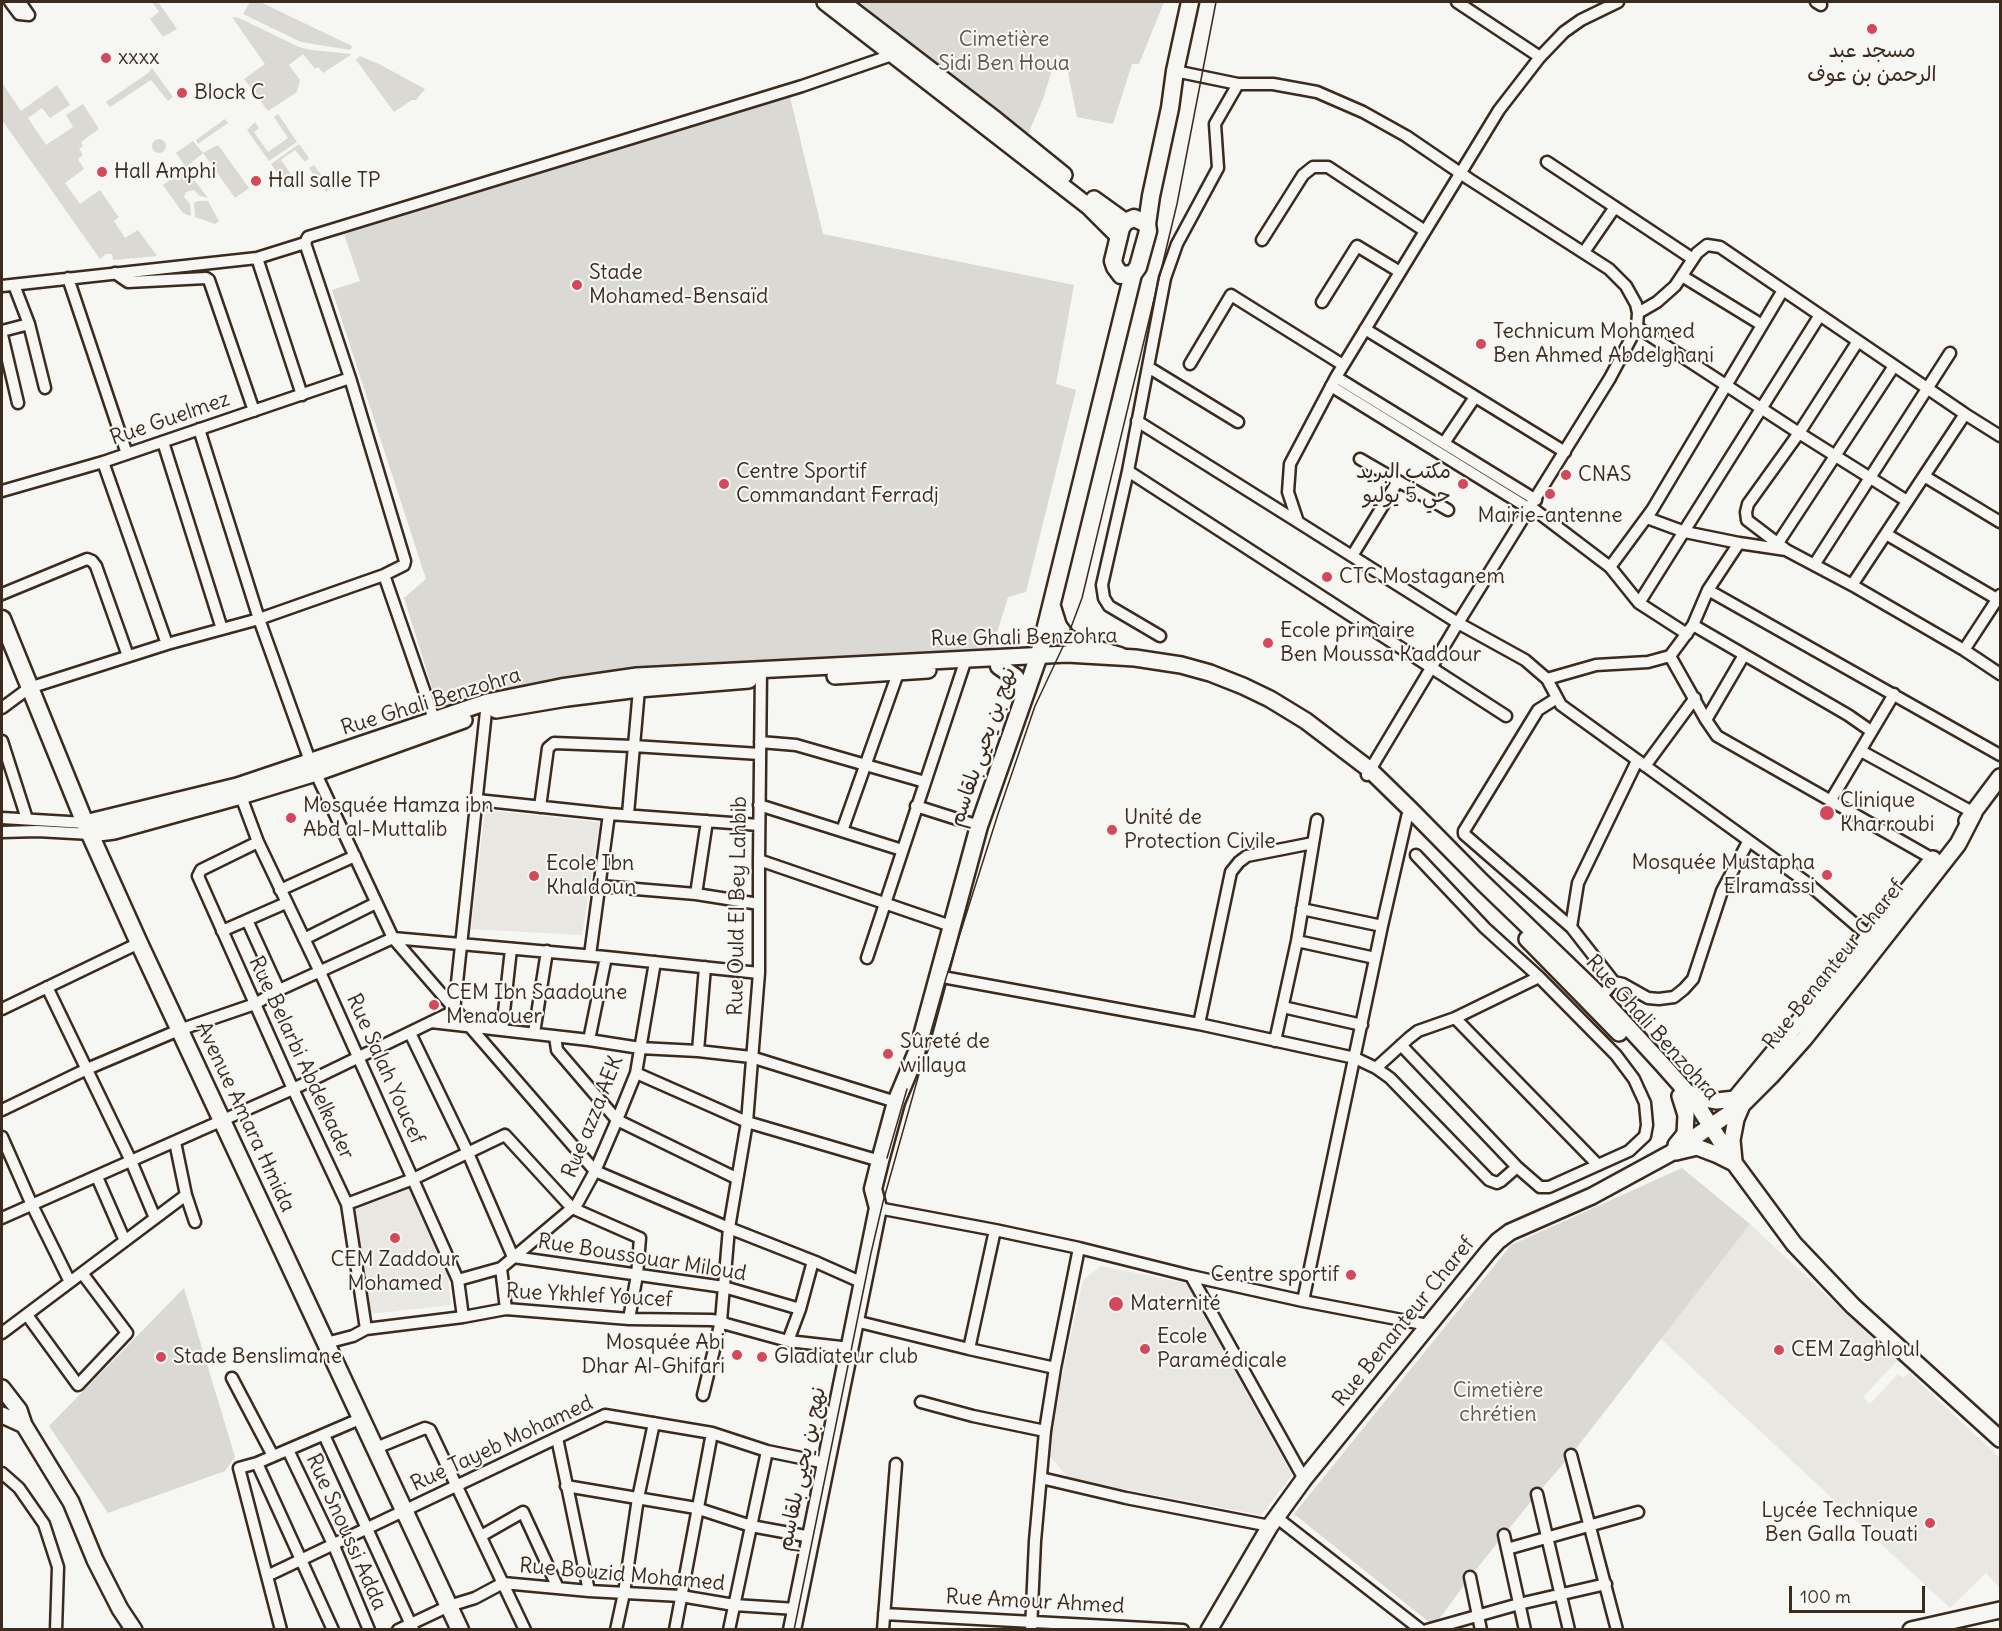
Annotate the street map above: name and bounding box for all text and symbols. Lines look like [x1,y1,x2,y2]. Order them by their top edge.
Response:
marker: مسجد عبد الرحمن بن عوف [1865,22,1879,36]
park label: Cimetière Sidi Ben Houa [938,27,1070,77]
place label: مسجد عبد الرحمن بن عوف [1807,38,1937,88]
place label: xxxx [118,45,159,71]
marker: xxxx [99,51,113,65]
place label: Block C [194,80,264,106]
marker: Block C [175,86,189,100]
place label: Hall Amphi [114,159,216,185]
marker: Hall Amphi [95,165,109,179]
place label: Hall salle TP [268,168,380,194]
marker: Hall salle TP [249,174,263,188]
place label: Stade Mohamed-Bensaïd [589,260,768,310]
marker: Stade Mohamed-Bensaïd [570,278,584,292]
place label: Technicum Mohamed Ben Ahmed Abdelghani [1493,319,1714,369]
marker: Technicum Mohamed Ben Ahmed Abdelghani [1474,337,1488,351]
street label: Rue Guelmez [107,387,233,451]
place label: Centre Sportif Commandant Ferradj [736,459,939,509]
place label: مكتب البريد حي 5 يوليو [1356,459,1451,509]
place label: CNAS [1578,462,1631,488]
marker: CNAS [1559,468,1573,482]
marker: Centre Sportif Commandant Ferradj [717,477,731,491]
marker: مكتب البريد حي 5 يوليو [1456,477,1470,491]
marker: Mairie-antenne [1543,487,1557,501]
place label: Mairie-antenne [1478,503,1622,529]
place label: CTC Mostaganem [1339,564,1505,590]
marker: CTC Mostaganem [1320,570,1334,584]
place label: Ecole primaire Ben Moussa Kaddour [1280,618,1481,668]
street label: Rue Ghali Benzohra [930,624,1118,652]
marker: Ecole primaire Ben Moussa Kaddour [1261,636,1275,650]
street label: Rue Ghali Benzohra [338,663,524,741]
street label: نهج بن يحيى بلقاسم [944,664,1022,830]
place label: Clinique Kharroubi [1840,788,1934,838]
place label: Mosquée Hamza ibn Abd al-Muttalib [303,793,493,843]
street label: Rue Ould El Bey Lahbib [723,796,753,1016]
marker: Clinique Kharroubi [1818,804,1836,822]
place label: Unité de Protection Civile [1124,805,1276,855]
marker: Mosquée Hamza ibn Abd al-Muttalib [284,811,298,825]
marker: Unité de Protection Civile [1105,823,1119,837]
place label: Mosquée Mustapha Elramassi [1632,850,1815,900]
place label: Ecole Ibn Khaldoun [546,851,636,901]
marker: Mosquée Mustapha Elramassi [1820,868,1834,882]
marker: Ecole Ibn Khaldoun [527,869,541,883]
street label: Rue Benanteur Charef [1758,875,1910,1055]
street label: Rue Ghali Benzohra [1580,950,1724,1106]
street label: Rue Belarbi Abdelkader [243,952,359,1164]
place label: CEM Ibn Saadoune Menaouer [446,980,627,1030]
street label: Rue Salah Youcef [341,990,429,1148]
marker: CEM Ibn Saadoune Menaouer [427,998,441,1012]
street label: Avenue Amara Hmida [190,1018,300,1216]
place label: Sûreté de willaya [900,1029,990,1079]
marker: Sûreté de willaya [881,1047,895,1061]
street label: Rue azza AEK [557,1052,629,1182]
street label: Rue Boussouar Miloud [536,1229,748,1287]
marker: CEM Zaddour Mohamed [388,1231,402,1245]
street label: Rue Benanteur Charef [1328,1232,1480,1412]
place label: CEM Zaddour Mohamed [331,1247,459,1297]
place label: Centre sportif [1211,1262,1339,1288]
marker: Centre sportif [1344,1268,1358,1282]
street label: Rue Ykhlef Youcef [505,1279,673,1313]
place label: Maternité [1130,1291,1221,1317]
marker: Maternité [1107,1295,1125,1313]
place label: Ecole Paramédicale [1157,1324,1287,1374]
place label: Mosquée Abi Dhar Al-Ghifari [581,1330,725,1380]
place label: CEM Zaghloul [1791,1337,1920,1363]
marker: Ecole Paramédicale [1138,1342,1152,1356]
marker: CEM Zaghloul [1772,1343,1786,1357]
place label: Stade Benslimane [173,1344,342,1370]
place label: Gladiateur club [774,1344,918,1370]
marker: Mosquée Abi Dhar Al-Ghifari [730,1348,744,1362]
marker: Stade Benslimane [154,1350,168,1364]
marker: Gladiateur club [755,1350,769,1364]
park label: Cimetière chrétien [1453,1378,1543,1428]
street label: نهج بن يحيى بلقاسم [772,1385,832,1553]
street label: Rue Tayeb Mohamed [407,1391,597,1497]
street label: Rue Snoussi Adda [300,1450,392,1614]
place label: Lycée Technique Ben Galla Touati [1761,1498,1918,1548]
marker: Lycée Technique Ben Galla Touati [1923,1516,1937,1530]
street label: Rue Bouzid Mohamed [518,1553,726,1597]
scale bar [1792,1574,1928,1612]
street label: Rue Amour Ahmed [945,1585,1125,1619]
text: 100 m [1800,1585,1851,1608]

